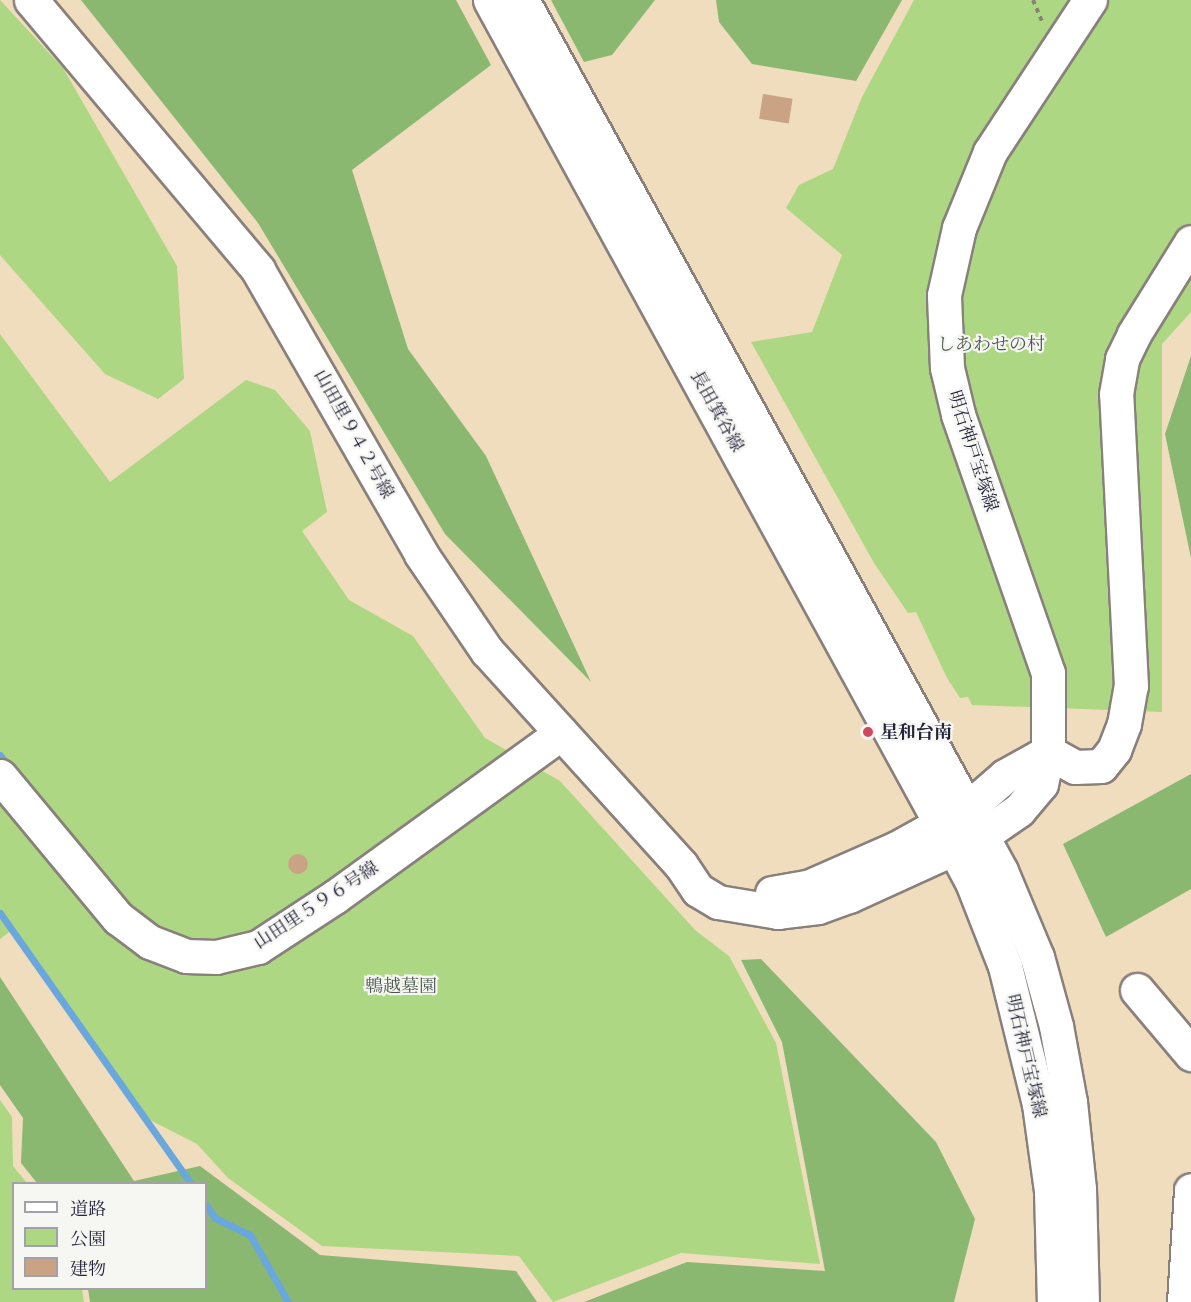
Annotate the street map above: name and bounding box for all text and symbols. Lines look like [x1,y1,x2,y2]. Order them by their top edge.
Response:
park label: しあわせの村 [937,333,1045,355]
street label: 山田里９４２号線 [310,366,398,502]
street label: 長田箕谷線 [686,366,748,456]
street label: 明石神戸宝塚線 [943,388,1003,514]
place label: 星和台南 [880,721,952,743]
marker: 星和台南 [861,725,875,739]
street label: 山田里５９６号線 [250,857,382,953]
park label: 鵯越墓園 [365,975,437,997]
street label: 明石神戸宝塚線 [1001,992,1051,1120]
legend [12,1182,207,1290]
text: 道路 [70,1197,106,1221]
text: 公園 [70,1227,106,1251]
text: 建物 [70,1257,106,1281]

